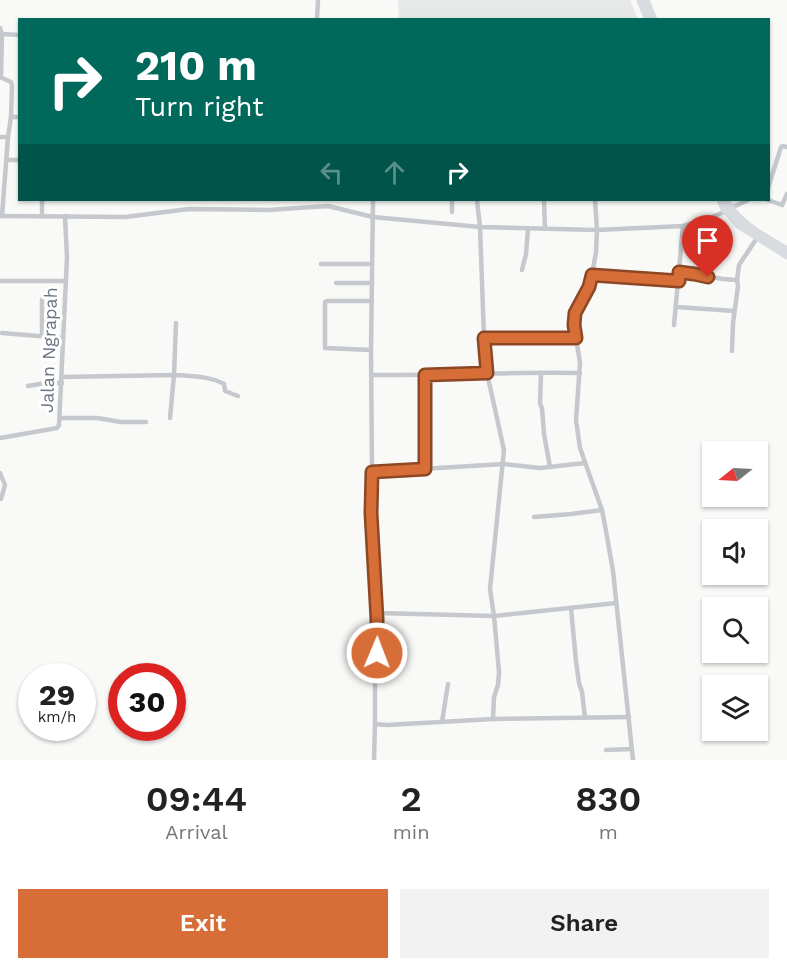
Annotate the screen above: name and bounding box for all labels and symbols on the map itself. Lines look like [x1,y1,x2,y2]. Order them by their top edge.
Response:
pin [682,215,733,277]
street label: Jalan Ngrapah [36,287,61,413]
north arrow [702,441,768,507]
position arrow [345,621,409,685]
speed limit sign: 30 [108,663,186,741]

